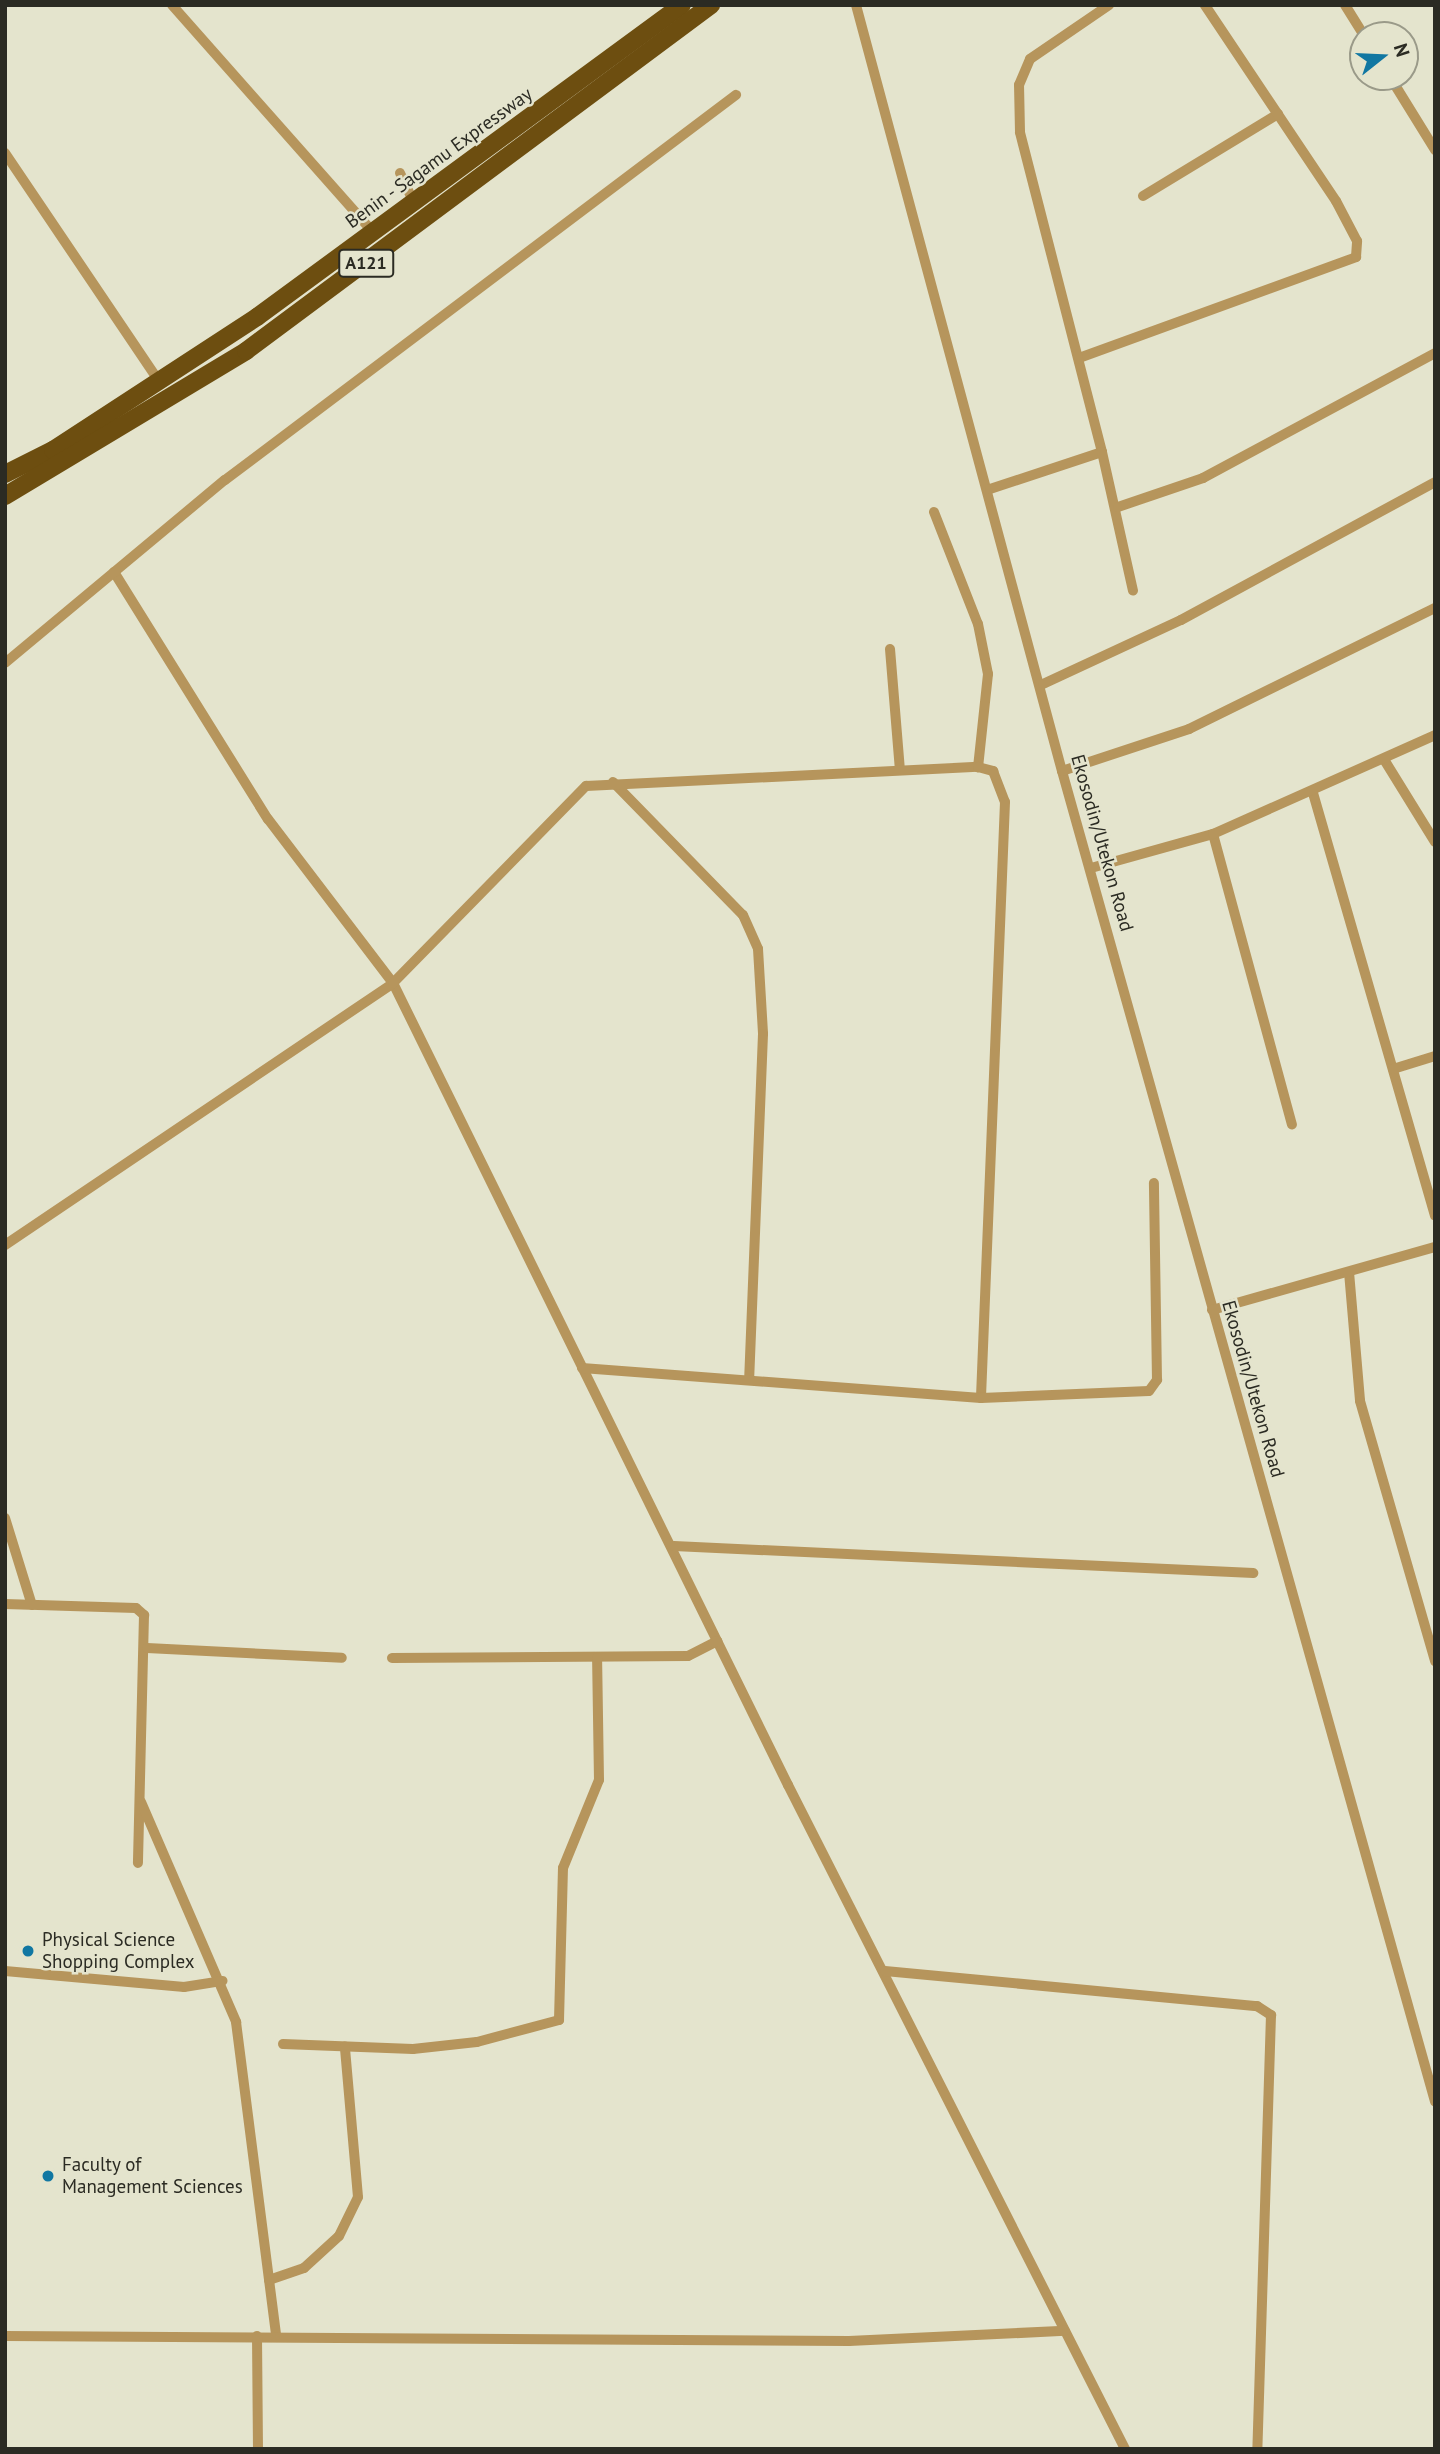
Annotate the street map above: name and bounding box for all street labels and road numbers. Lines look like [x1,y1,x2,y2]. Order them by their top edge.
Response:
street label: Benin - Sagamu Expressway [340,82,538,234]
road number: A121 [338,248,394,278]
street label: Ekosodin/Utekon Road [1066,752,1138,934]
street label: Ekosodin/Utekon Road [1217,1298,1289,1480]

